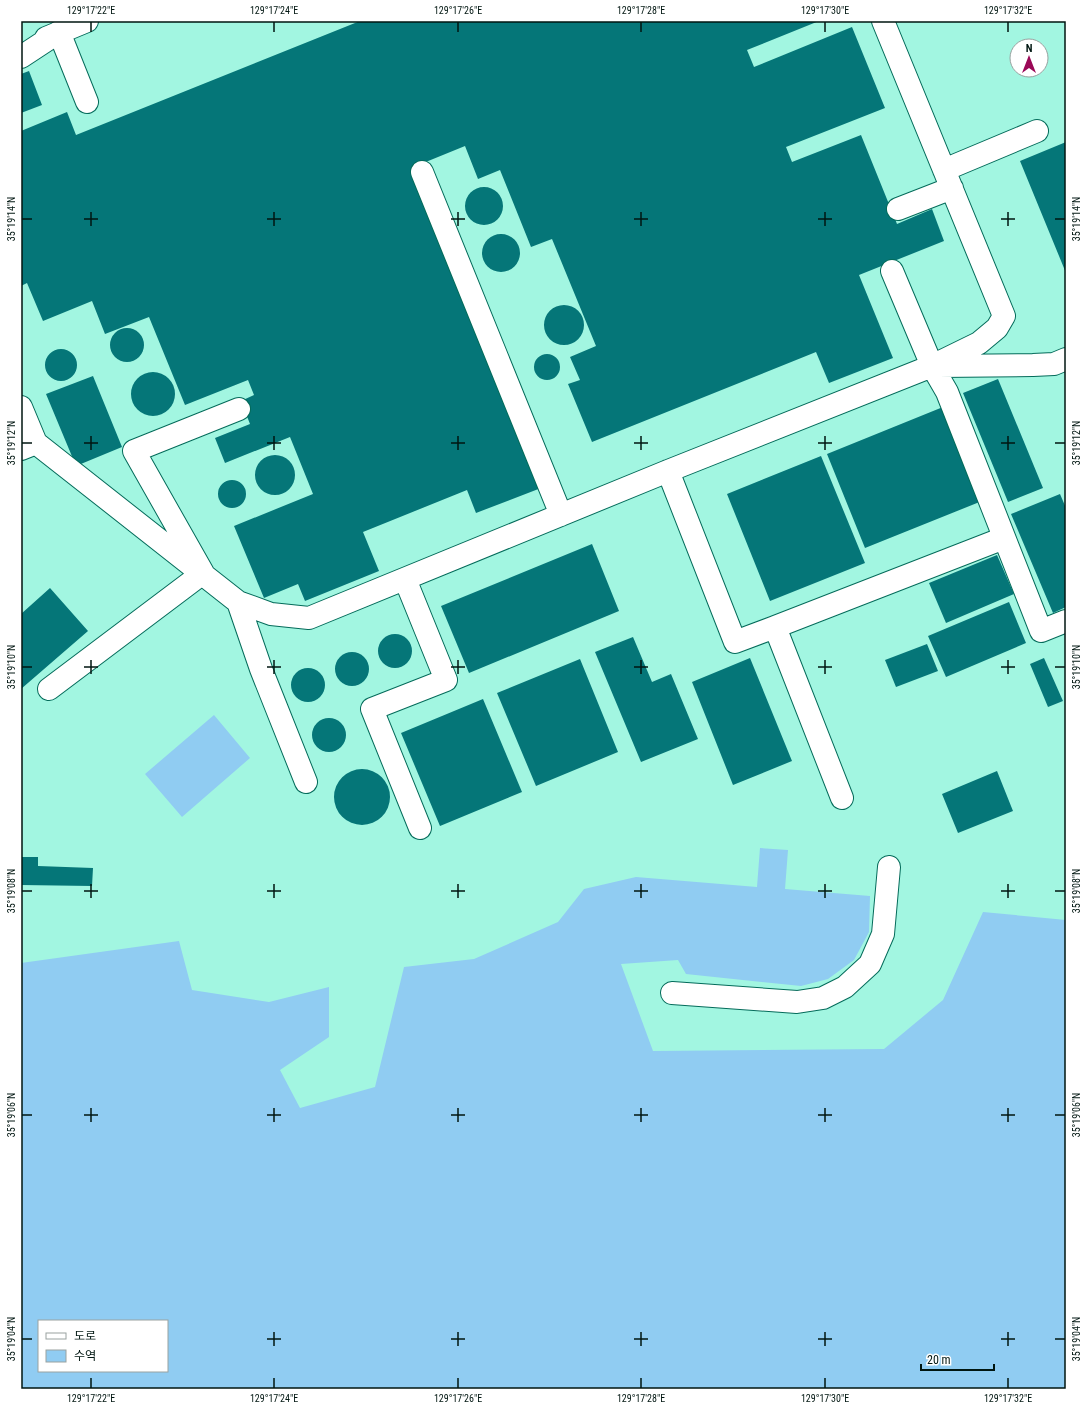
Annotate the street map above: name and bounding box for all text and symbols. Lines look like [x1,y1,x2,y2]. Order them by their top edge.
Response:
text: 129°17'22"E [67,5,115,16]
text: 129°17'24"E [250,5,298,16]
text: 129°17'26"E [434,5,482,16]
text: 129°17'28"E [617,5,665,16]
text: 129°17'30"E [801,5,849,16]
text: 129°17'32"E [984,5,1032,16]
north arrow [1009,38,1049,78]
text: N [1026,42,1033,55]
text: 35°19'14"N [6,197,17,241]
text: 35°19'14"N [1071,197,1082,241]
text: 35°19'12"N [6,421,17,465]
text: 35°19'12"N [1071,421,1082,465]
text: 35°19'10"N [6,645,17,689]
text: 35°19'10"N [1071,645,1082,689]
text: 35°19'08"N [6,869,17,913]
text: 35°19'08"N [1071,869,1082,913]
text: 35°19'06"N [6,1093,17,1137]
text: 35°19'06"N [1071,1093,1082,1137]
text: 35°19'04"N [6,1317,17,1361]
text: 35°19'04"N [1071,1317,1082,1361]
legend [38,1320,168,1372]
text: 도로 [74,1329,96,1343]
scale bar [921,1346,994,1372]
text: 수역 [74,1349,96,1363]
text: 20 m [927,1353,951,1367]
text: 129°17'22"E [67,1393,115,1404]
text: 129°17'24"E [250,1393,298,1404]
text: 129°17'26"E [434,1393,482,1404]
text: 129°17'28"E [617,1393,665,1404]
text: 129°17'30"E [801,1393,849,1404]
text: 129°17'32"E [984,1393,1032,1404]

